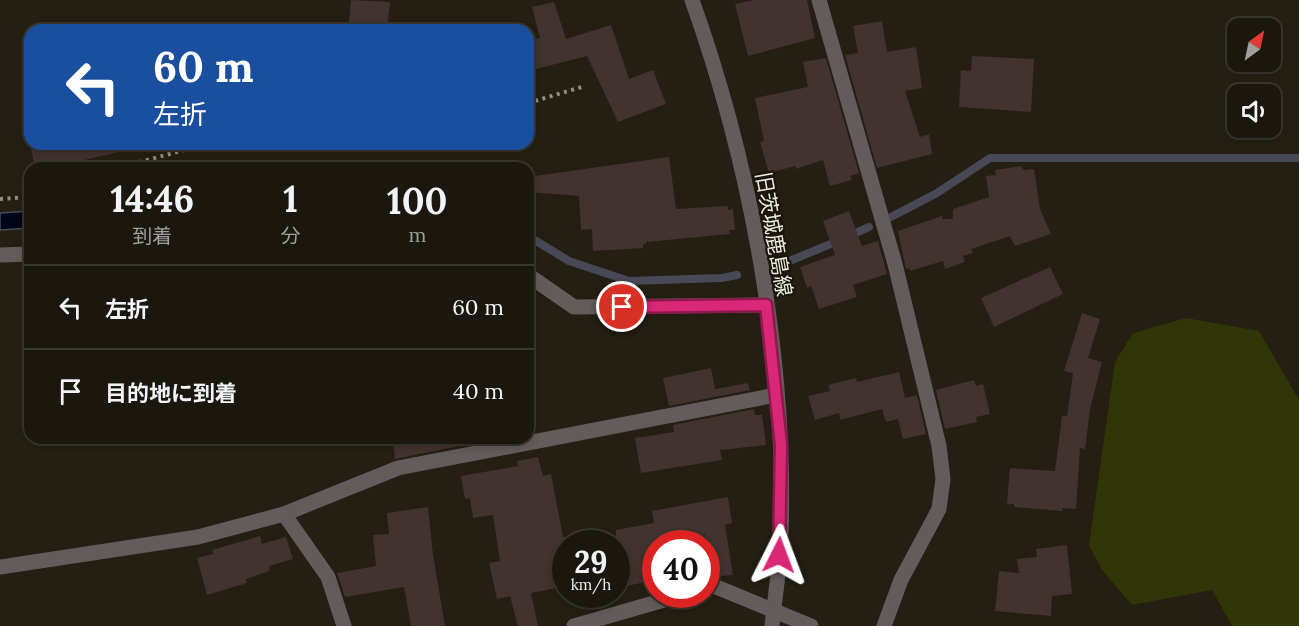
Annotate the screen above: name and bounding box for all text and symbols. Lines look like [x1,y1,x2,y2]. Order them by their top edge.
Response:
north arrow [1227,18,1281,72]
map controls [1227,18,1281,138]
text: 60 m [153,40,254,94]
icon: left [54,48,132,126]
button: sound [1227,84,1281,138]
text: 左折 [153,97,207,131]
street label: 旧茨城鹿島線 [750,170,798,298]
text: 14:46 [110,176,194,222]
text: 1 [283,176,298,222]
text: 100 [387,178,448,224]
text: m [408,222,426,247]
text: 到着 [132,223,172,248]
text: 分 [281,223,301,248]
pin [596,281,647,332]
icon: arrive [605,290,638,323]
icon: left [54,291,87,324]
text: 60 m [452,293,504,321]
text: 左折 [105,295,149,323]
icon: arrive [54,375,87,408]
text: 40 m [453,377,504,405]
text: 目的地に到着 [105,379,237,407]
position arrow [747,523,811,587]
speed limit sign: 40 [642,530,720,608]
text: 29 [574,543,608,581]
text: km/h [571,575,611,594]

